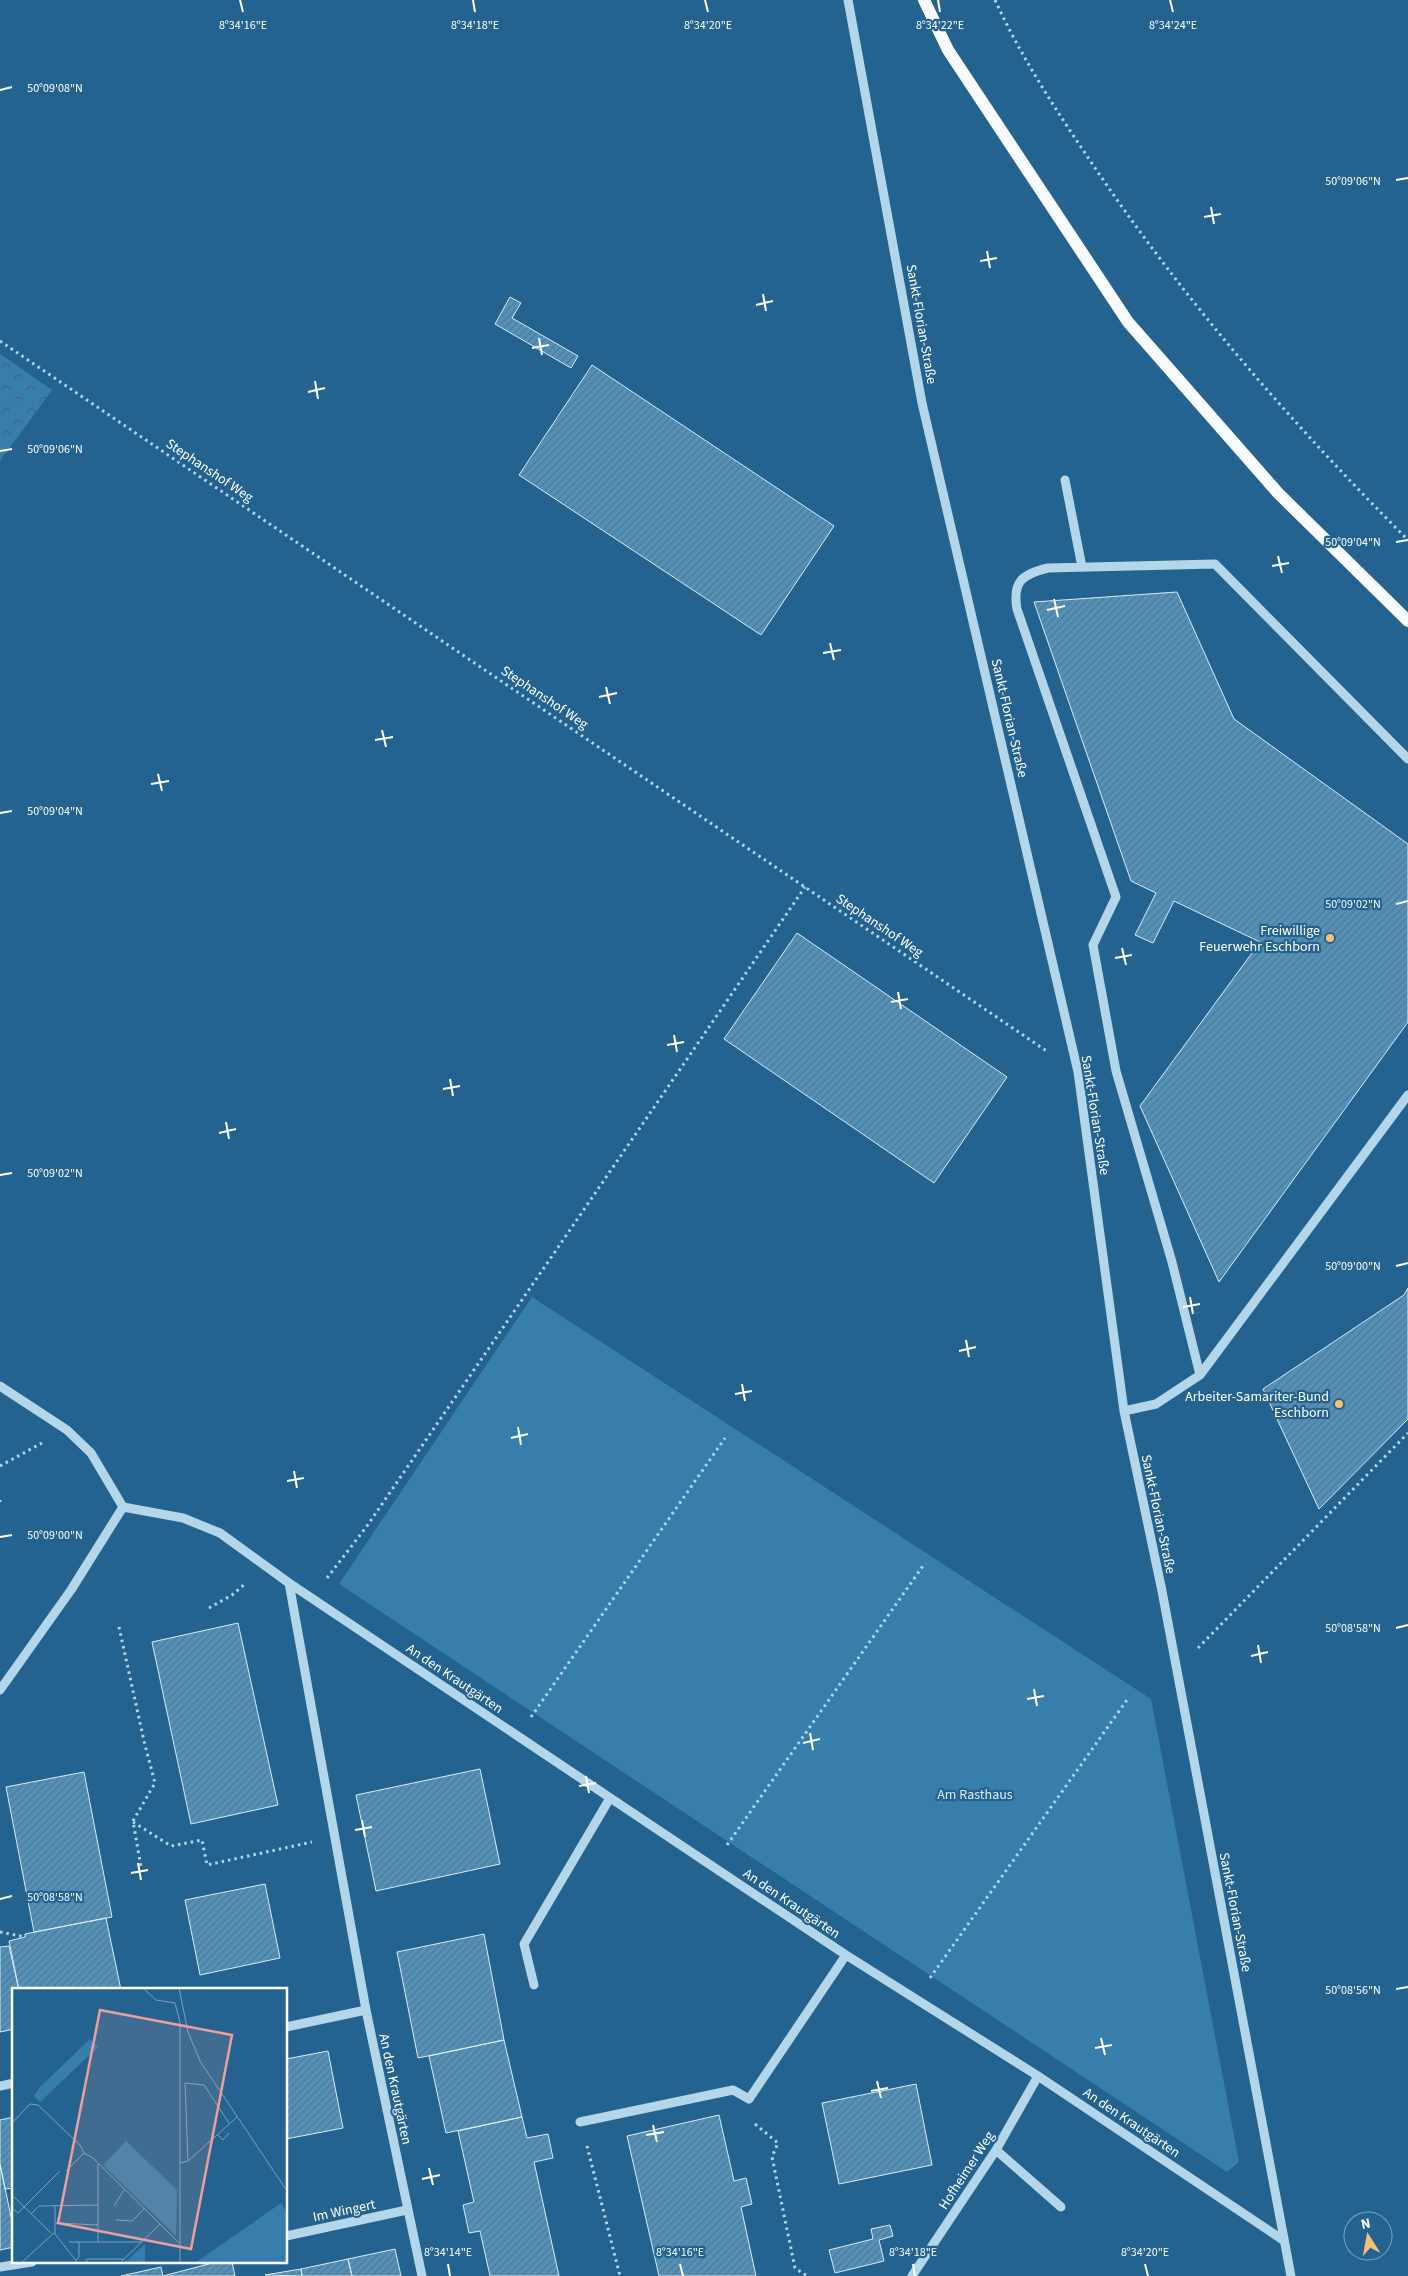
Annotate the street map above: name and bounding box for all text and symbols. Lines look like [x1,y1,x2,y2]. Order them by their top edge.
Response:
text: 8°34'16"E [219,17,267,34]
text: 8°34'18"E [451,17,499,34]
text: 8°34'20"E [684,17,732,34]
text: 8°34'22"E [916,17,964,34]
text: 8°34'24"E [1149,17,1197,34]
text: 50°09'08"N [27,80,83,97]
text: 50°09'06"N [1325,173,1381,190]
street label: Sankt-Florian-Straße [901,263,941,386]
street label: Stephanshof Weg [162,434,257,508]
text: 50°09'06"N [27,441,83,458]
text: 50°09'04"N [1325,534,1381,551]
street label: Sankt-Florian-Straße [986,657,1032,780]
street label: Stephanshof Weg [497,661,592,735]
text: 50°09'04"N [27,803,83,820]
street label: Stephanshof Weg [832,889,927,963]
text: 50°09'02"N [1325,896,1381,913]
place label: Freiwillige Feuerwehr Eschborn [1199,921,1320,957]
marker: Freiwillige Feuerwehr Eschborn [1324,932,1336,944]
street label: Sankt-Florian-Straße [1076,1054,1114,1177]
text: 50°09'02"N [27,1165,83,1182]
text: 50°09'00"N [1325,1258,1381,1275]
place label: Arbeiter-Samariter-Bund Eschborn [1185,1387,1329,1423]
marker: Arbeiter-Samariter-Bund Eschborn [1333,1398,1345,1410]
street label: Sankt-Florian-Straße [1136,1453,1180,1576]
text: 50°09'00"N [27,1527,83,1544]
text: 50°08'58"N [1325,1620,1381,1637]
street label: An den Krautgärten [402,1639,507,1719]
park label: Am Rasthaus [937,1785,1013,1805]
street label: Sankt-Florian-Straße [1214,1851,1256,1974]
street label: An den Krautgärten [739,1864,844,1944]
text: 50°08'58"N [27,1889,83,1906]
text: 50°08'56"N [1325,1982,1381,1999]
inset map [12,1988,288,2264]
street label: An den Krautgärten [373,2032,417,2147]
street label: An den Krautgärten [1079,2083,1184,2163]
street label: Hofheimer Weg [934,2127,1000,2214]
street label: Im Wingert [311,2195,378,2227]
north arrow [1343,2211,1393,2261]
text: N [1359,2214,1372,2235]
text: 8°34'14"E [424,2244,472,2261]
text: 8°34'16"E [656,2244,704,2261]
text: 8°34'18"E [889,2244,937,2261]
text: 8°34'20"E [1121,2244,1169,2261]

